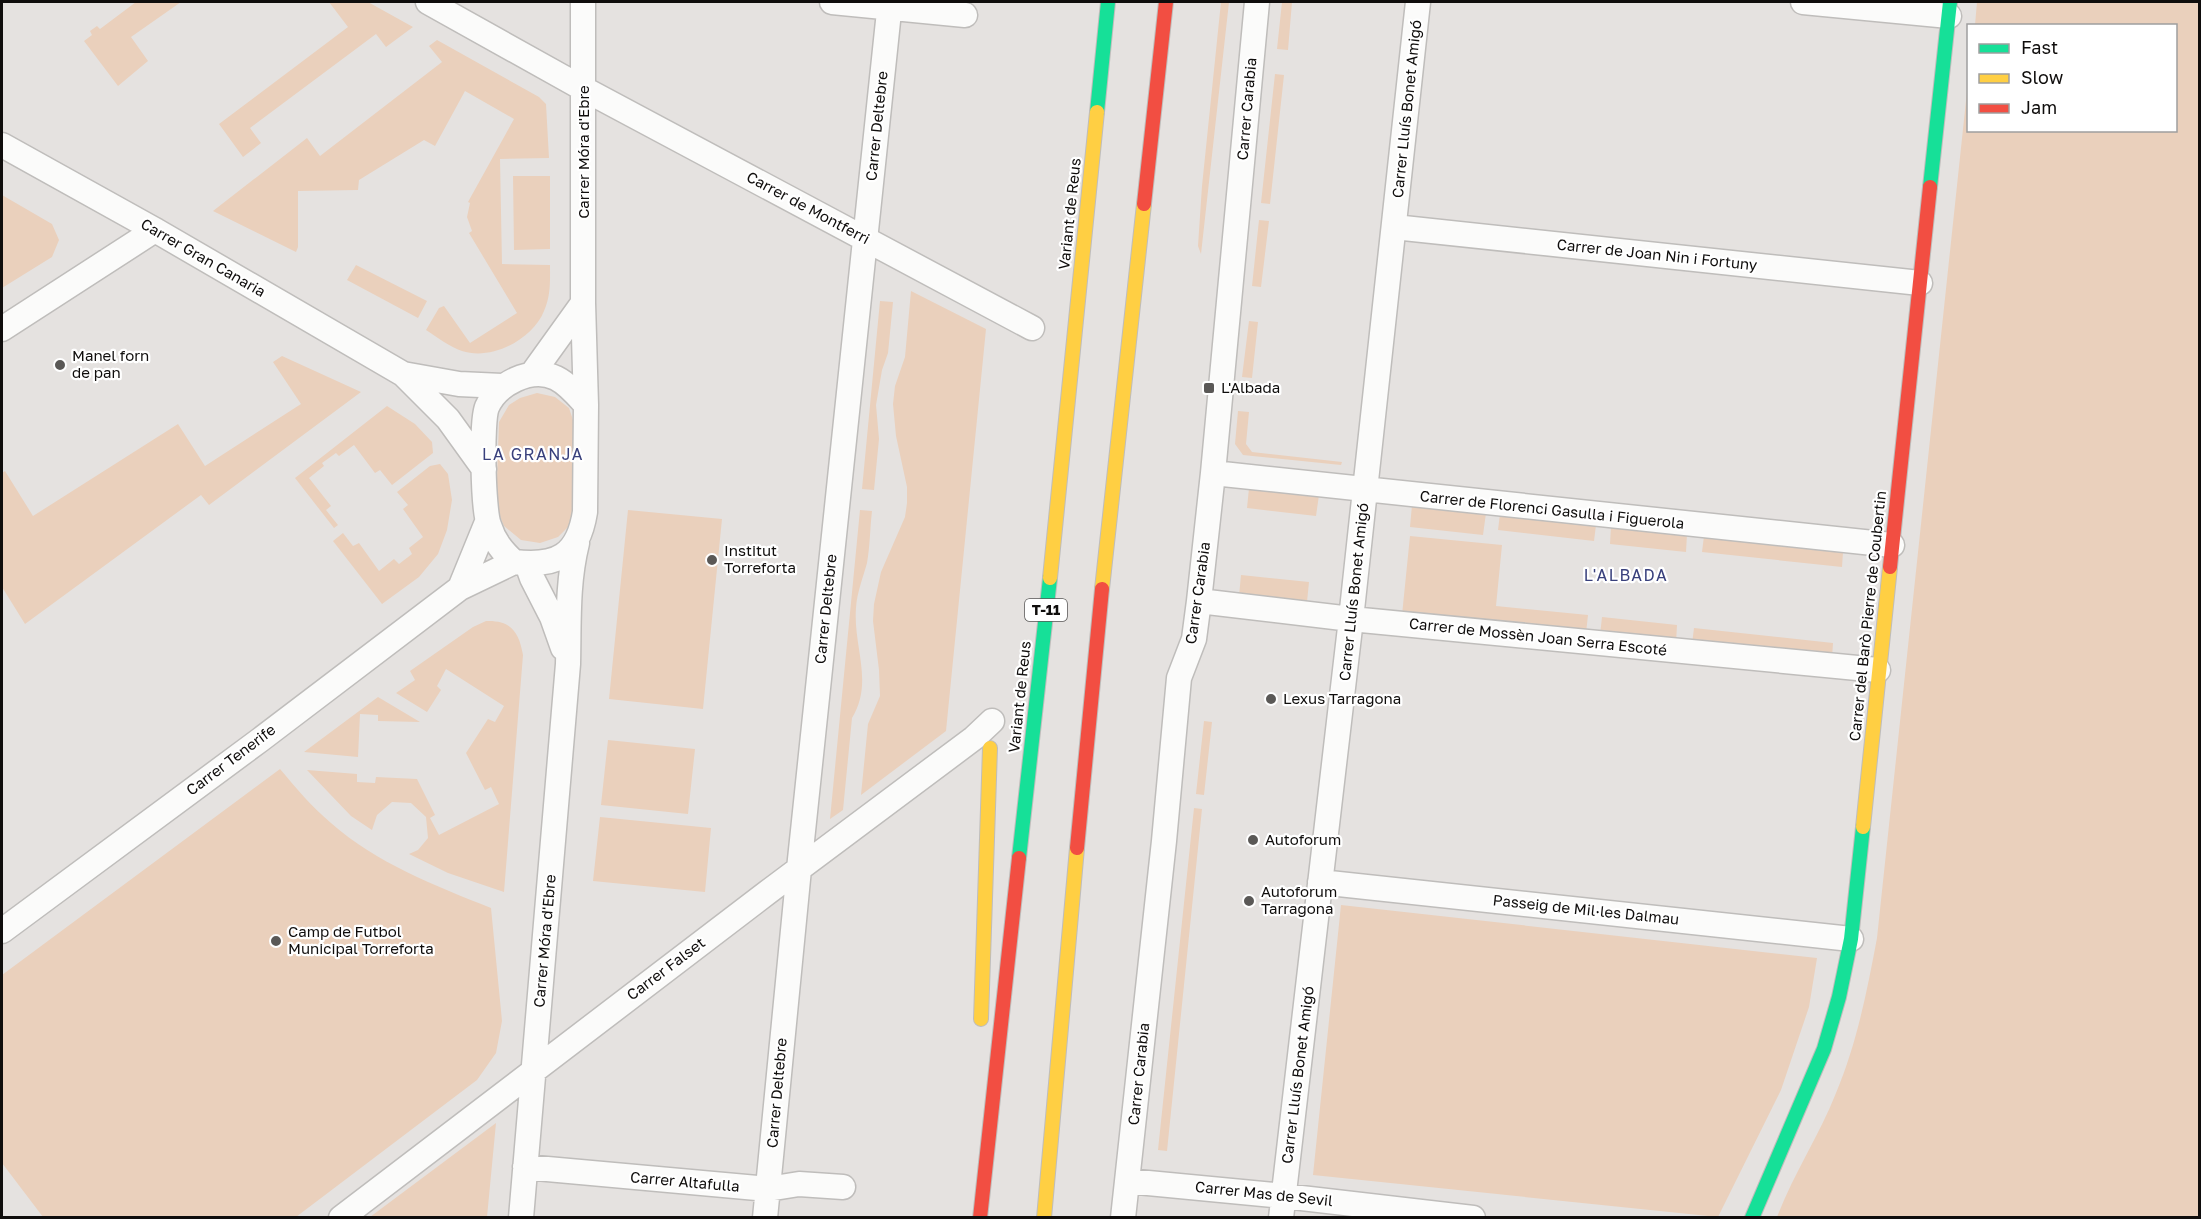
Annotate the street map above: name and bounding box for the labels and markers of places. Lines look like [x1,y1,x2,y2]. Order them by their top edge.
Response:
place label: Manel forn de pan [72,346,149,381]
marker: Manel forn de pan [53,358,67,372]
place label: L'Albada [1221,378,1280,396]
marker: L'Albada [1202,381,1216,395]
place label: Institut Torreforta [724,541,796,576]
marker: Institut Torreforta [705,553,719,567]
place label: Lexus Tarragona [1283,689,1401,707]
marker: Lexus Tarragona [1264,692,1278,706]
place label: Autoforum [1265,830,1341,848]
marker: Autoforum [1246,833,1260,847]
place label: Autoforum Tarragona [1261,882,1337,917]
marker: Autoforum Tarragona [1242,894,1256,908]
place label: Camp de Futbol Municipal Torreforta [288,922,434,957]
marker: Camp de Futbol Municipal Torreforta [269,934,283,948]

